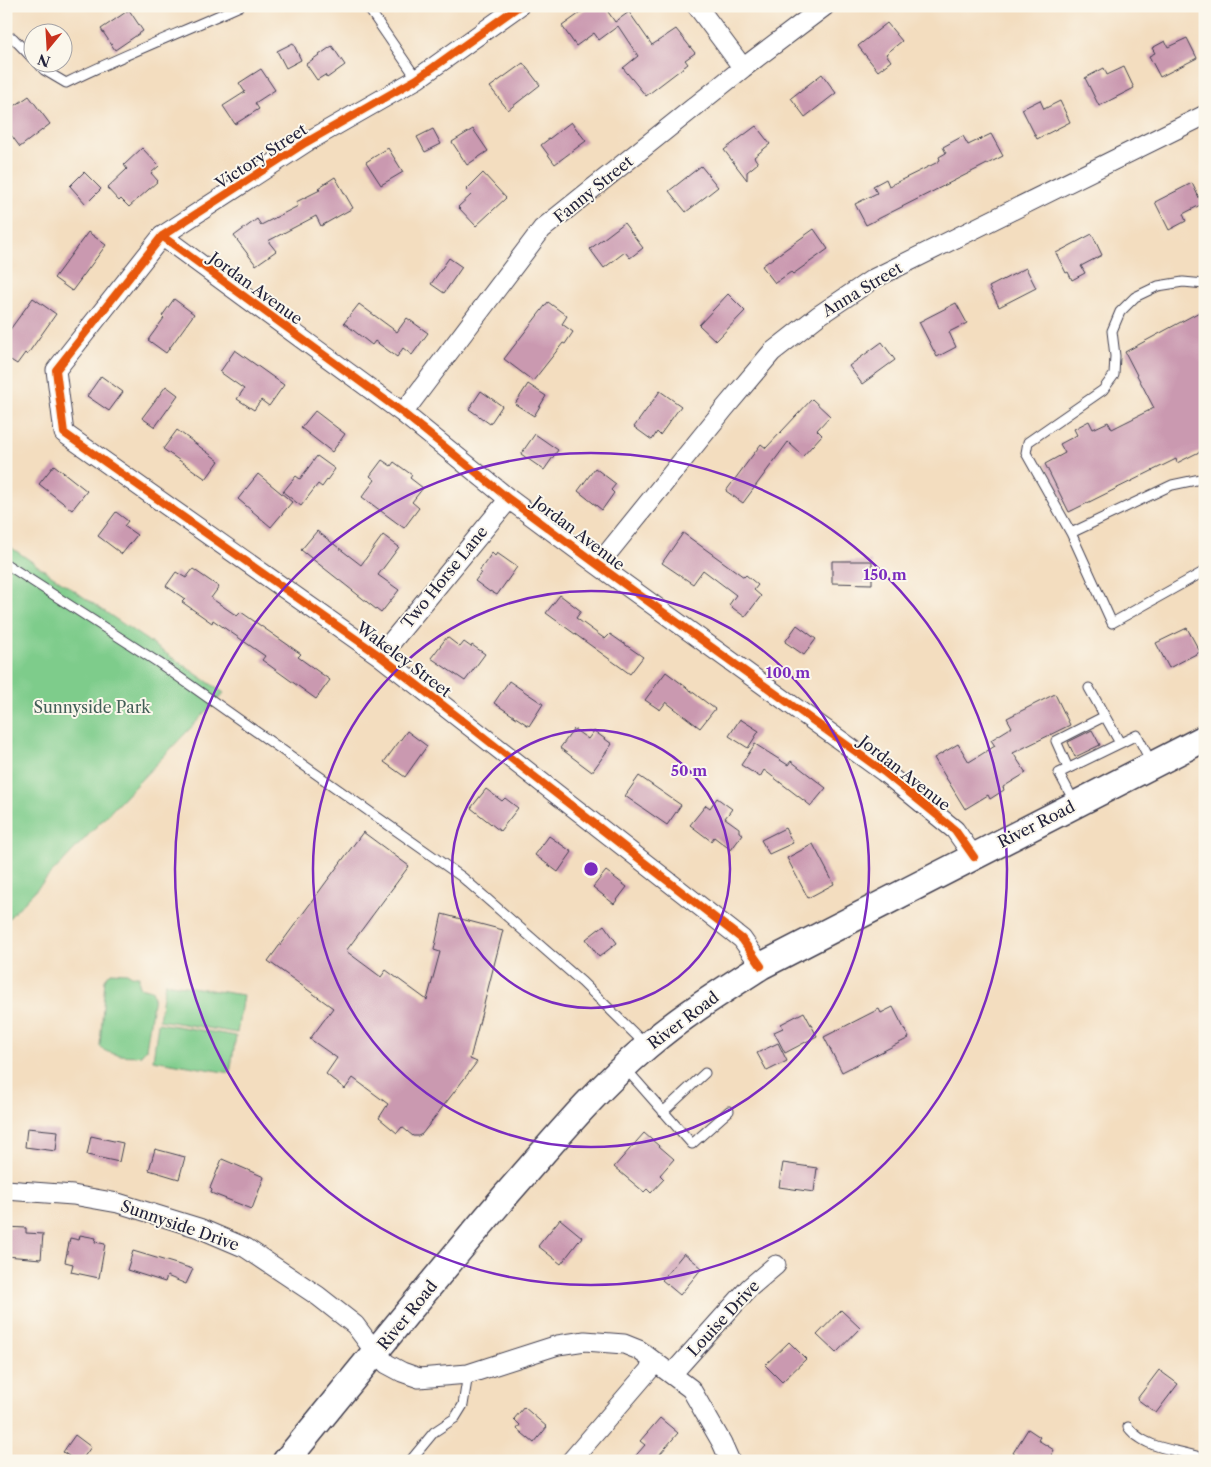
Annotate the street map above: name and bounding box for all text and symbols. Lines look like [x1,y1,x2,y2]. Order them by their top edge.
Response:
north arrow [22,22,72,72]
text: N [35,50,53,71]
street label: Victory Street [211,119,311,194]
street label: Fanny Street [549,151,637,227]
street label: Jordan Avenue [203,246,307,329]
street label: Anna Street [818,257,906,321]
street label: Jordan Avenue [526,490,629,574]
street label: Two Horse Lane [397,522,492,632]
text: 150 m [863,565,907,584]
street label: Wakeley Street [352,616,456,701]
text: 100 m [766,663,810,682]
park label: Sunnyside Park [33,697,151,717]
street label: Jordan Avenue [853,729,955,815]
text: 50 m [671,761,707,780]
street label: River Road [994,796,1078,852]
centre of rings [582,860,600,878]
street label: River Road [644,987,723,1053]
street label: Sunnyside Drive [118,1195,242,1255]
street label: River Road [373,1276,441,1354]
street label: Louise Drive [683,1276,763,1360]

